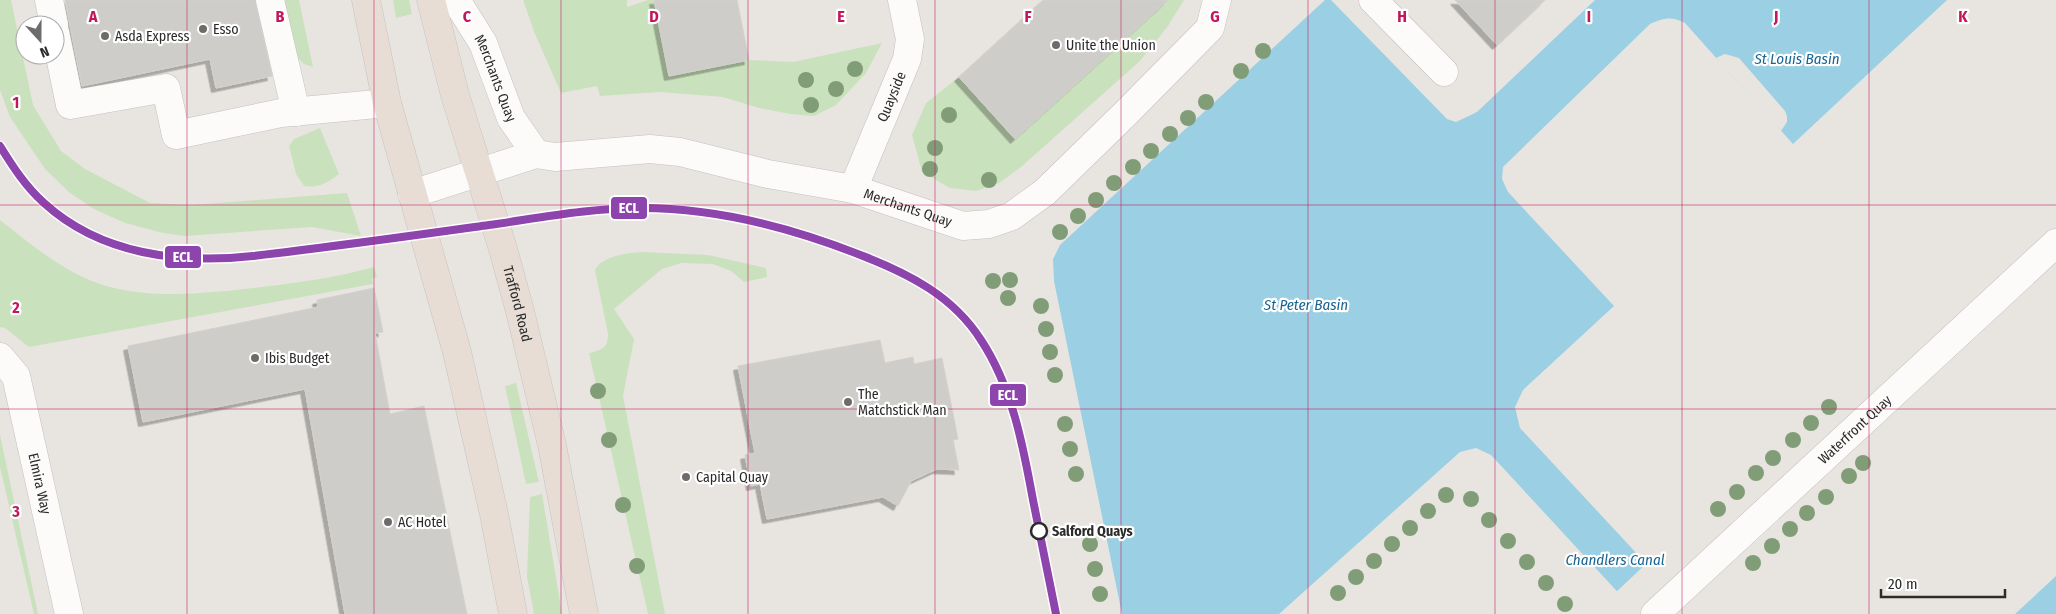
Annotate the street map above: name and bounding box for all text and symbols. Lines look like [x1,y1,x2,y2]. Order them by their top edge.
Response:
text: A [88,7,98,26]
text: B [276,7,285,26]
text: C [463,7,472,26]
text: D [649,7,659,26]
text: E [837,7,845,26]
text: F [1024,7,1032,26]
text: G [1210,7,1220,26]
text: H [1397,7,1407,26]
text: I [1587,7,1591,26]
text: J [1773,7,1778,26]
text: K [1958,7,1968,26]
north arrow [15,15,65,65]
place label: Esso [213,21,239,38]
marker: Esso [197,23,209,35]
place label: Asda Express [115,28,189,45]
marker: Asda Express [99,30,111,42]
street label: Merchants Quay [471,31,520,126]
place label: Unite the Union [1066,37,1156,54]
marker: Unite the Union [1050,39,1062,51]
text: N [38,42,51,61]
water label: St Louis Basin [1753,50,1840,68]
street label: Quayside [873,69,909,124]
text: 1 [13,93,19,112]
street label: Merchants Quay [862,185,955,230]
line badge: ECL [610,196,648,220]
text: ECL [619,200,640,217]
line badge: ECL [164,245,202,269]
text: ECL [173,249,194,266]
street label: Trafford Road [500,264,536,343]
water label: St Peter Basin [1263,296,1348,314]
text: 2 [11,298,20,317]
place label: Ibis Budget [265,350,330,367]
marker: Ibis Budget [249,352,261,364]
line badge: ECL [989,383,1027,407]
place label: The Matchstick Man [858,386,947,419]
text: ECL [998,387,1019,404]
street label: Waterfront Quay [1815,391,1895,467]
marker: The Matchstick Man [842,396,854,408]
street label: Elmira Way [25,451,55,516]
place label: Capital Quay [696,469,769,486]
marker: Capital Quay [680,471,692,483]
text: 3 [11,502,20,521]
place label: AC Hotel [398,514,447,531]
marker: AC Hotel [382,516,394,528]
marker: Salford Quays [1030,522,1048,540]
place label: Salford Quays [1052,523,1133,540]
water label: Chandlers Canal [1565,551,1665,569]
scale bar [1881,566,2005,598]
text: 20 m [1888,575,1918,593]

